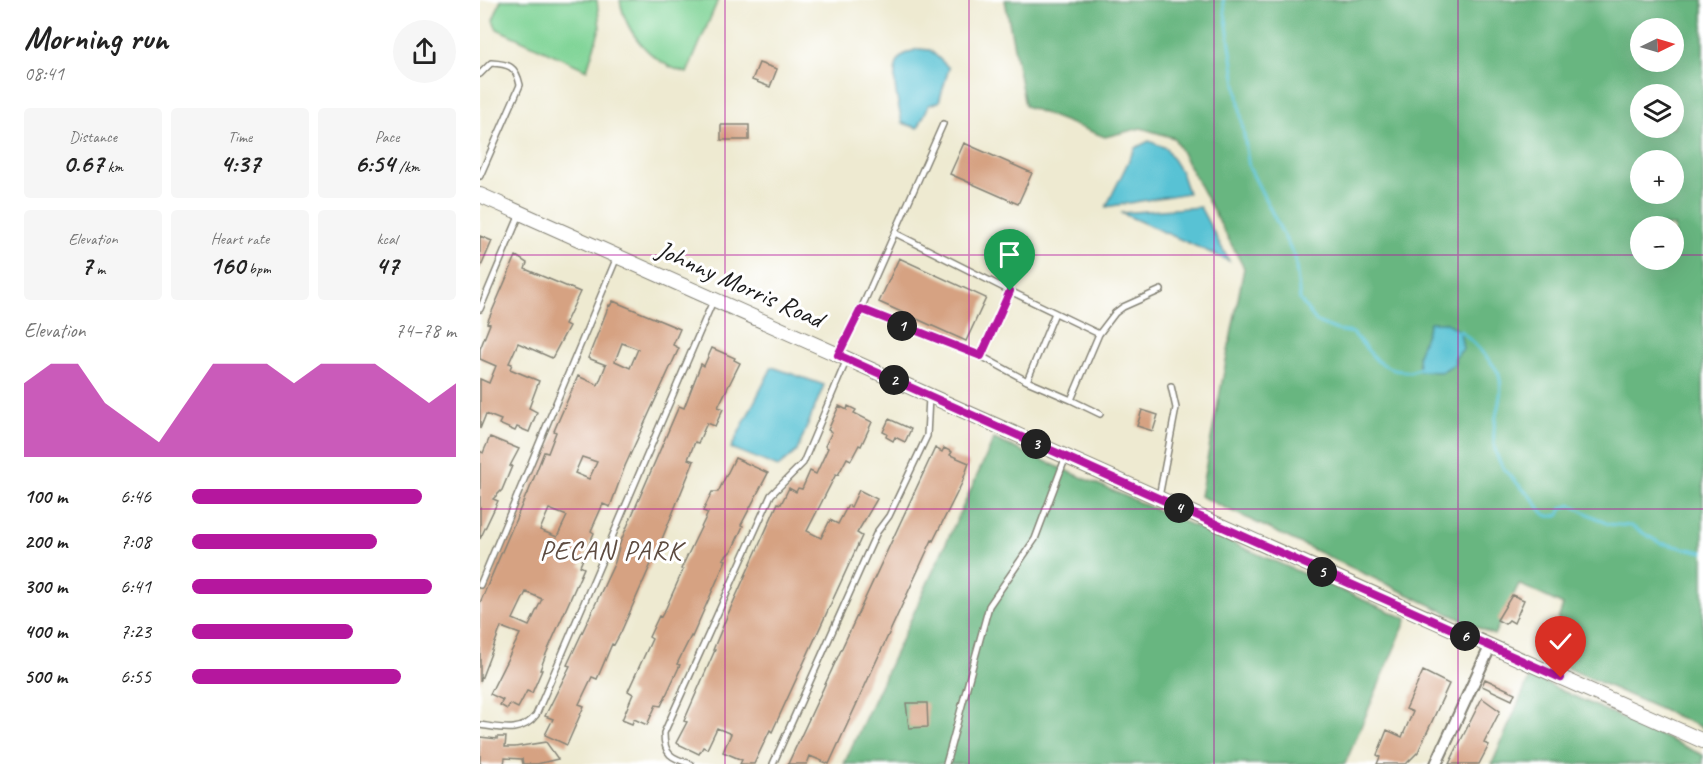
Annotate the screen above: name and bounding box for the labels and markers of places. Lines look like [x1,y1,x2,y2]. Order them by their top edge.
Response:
pin [984,229,1035,291]
pin: 1 [887,311,917,341]
pin: 2 [879,365,909,395]
pin: 3 [1021,429,1051,459]
pin: 4 [1164,493,1194,523]
pin: 5 [1307,557,1337,587]
pin [1535,616,1586,678]
pin: 6 [1450,621,1480,651]

